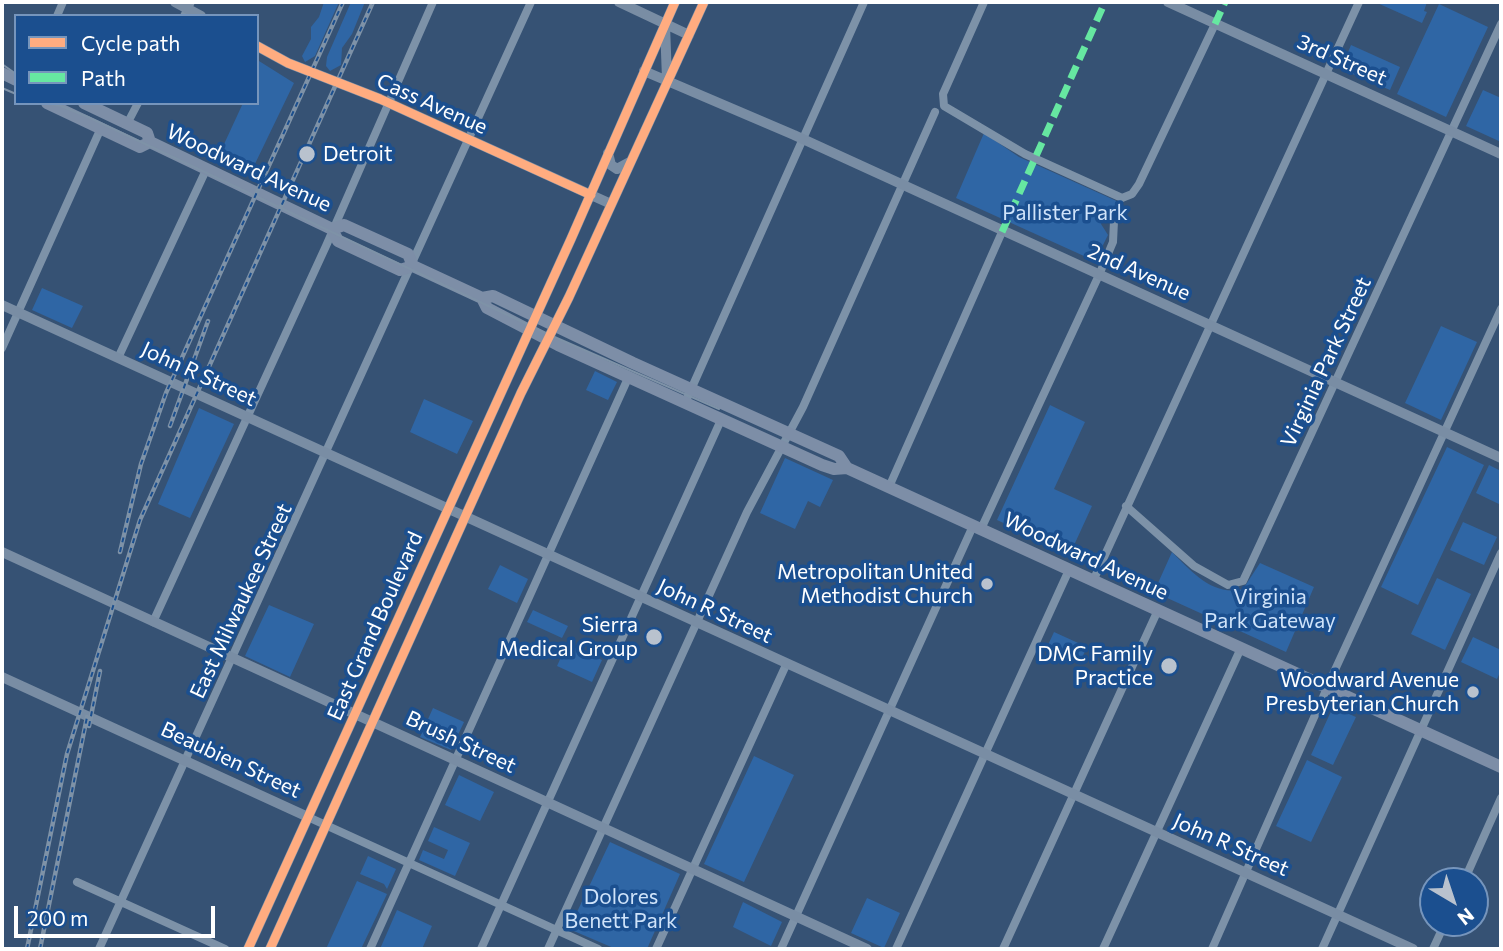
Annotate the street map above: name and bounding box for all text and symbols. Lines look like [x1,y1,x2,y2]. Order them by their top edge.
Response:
legend [14,14,259,105]
street label: 3rd Street [1293,29,1391,91]
text: Cycle path [81,30,180,55]
text: Path [81,65,126,90]
street label: Cass Avenue [373,68,491,140]
street label: Woodward Avenue [163,119,335,217]
place label: Detroit [323,141,393,167]
marker: Detroit [297,144,317,164]
park label: Pallister Park [1002,200,1128,226]
street label: 2nd Avenue [1084,238,1194,306]
street label: Virginia Park Street [1276,273,1376,451]
street label: John R Street [137,336,261,412]
street label: East Milwaukee Street [185,500,297,702]
street label: Woodward Avenue [1000,507,1172,605]
street label: East Grand Boulevard [322,528,428,724]
place label: Metropolitan United Methodist Church [777,559,973,609]
street label: John R Street [653,573,777,649]
marker: Metropolitan United Methodist Church [979,576,995,592]
park label: Virginia Park Gateway [1204,584,1336,634]
place label: Sierra Medical Group [499,612,638,662]
marker: Sierra Medical Group [644,627,664,647]
place label: DMC Family Practice [1037,641,1153,691]
marker: DMC Family Practice [1159,656,1179,676]
place label: Woodward Avenue Presbyterian Church [1265,667,1459,717]
marker: Woodward Avenue Presbyterian Church [1465,684,1481,700]
street label: Brush Street [402,706,520,778]
street label: Beaubien Street [157,717,305,803]
street label: John R Street [1169,808,1293,882]
north arrow [1419,867,1489,937]
park label: Dolores Benett Park [565,884,677,934]
scale bar [18,892,219,936]
text: N [1453,904,1479,931]
text: 200 m [27,905,88,930]

